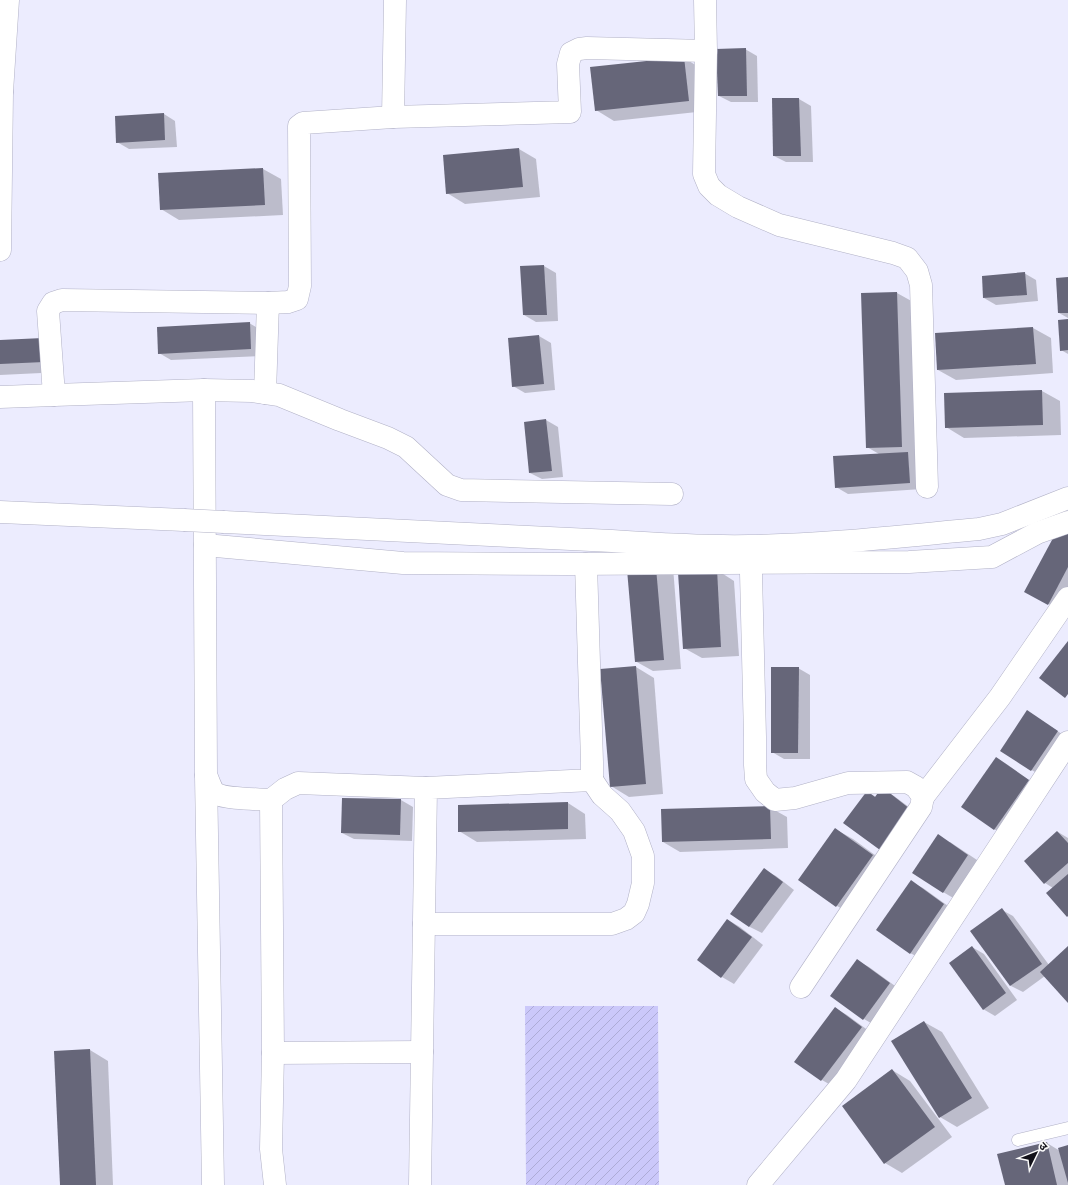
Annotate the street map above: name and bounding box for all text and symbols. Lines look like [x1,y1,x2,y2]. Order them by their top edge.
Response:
north arrow [1016,1133,1056,1173]
text: उ [1036,1139,1051,1154]

